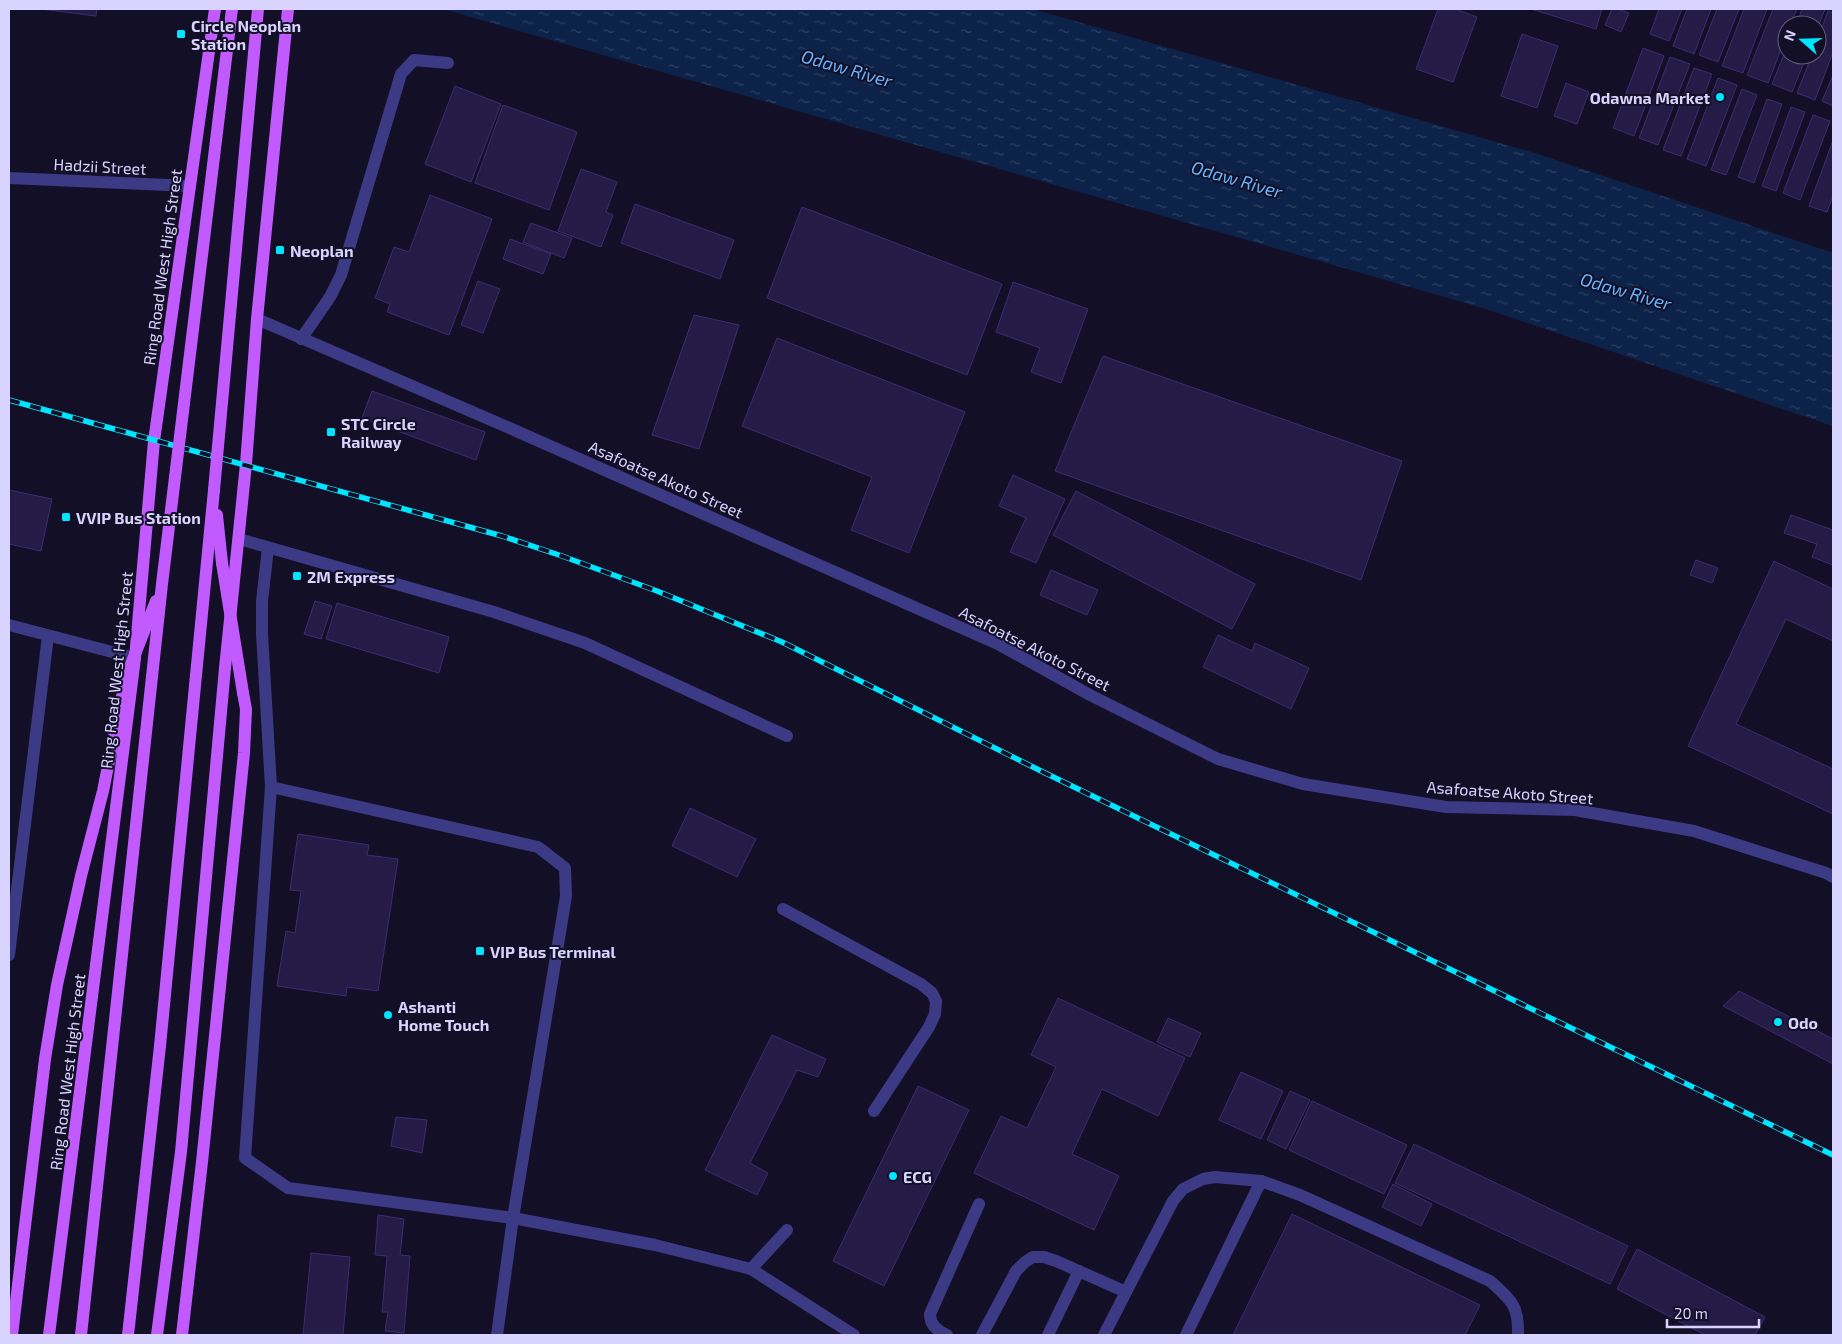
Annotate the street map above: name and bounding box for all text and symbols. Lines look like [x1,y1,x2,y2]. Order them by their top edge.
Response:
north arrow [1777,15,1827,65]
place label: Circle Neoplan Station [191,16,301,53]
marker: Circle Neoplan Station [175,28,187,40]
text: N [1780,28,1799,43]
water label: Odaw River [799,44,896,92]
place label: Odawna Market [1590,88,1710,107]
marker: Odawna Market [1714,91,1726,103]
street label: Hadzii Street [53,154,147,178]
water label: Odaw River [1189,155,1286,203]
street label: Ring Road West High Street [139,168,185,366]
place label: Neoplan [290,241,354,260]
marker: Neoplan [274,244,286,256]
water label: Odaw River [1578,267,1675,315]
place label: STC Circle Railway [341,414,416,452]
marker: STC Circle Railway [325,426,337,438]
street label: Asafoatse Akoto Street [586,436,746,522]
place label: VVIP Bus Station [76,508,201,527]
marker: VVIP Bus Station [60,511,72,523]
place label: 2M Express [307,567,395,586]
marker: 2M Express [291,570,303,582]
street label: Ring Road West High Street [96,571,136,769]
street label: Asafoatse Akoto Street [956,602,1114,694]
street label: Asafoatse Akoto Street [1426,777,1594,807]
place label: VIP Bus Terminal [490,942,616,961]
marker: VIP Bus Terminal [474,945,486,957]
street label: Ring Road West High Street [46,973,88,1171]
place label: Ashanti Home Touch [398,997,489,1034]
marker: Ashanti Home Touch [382,1009,394,1021]
place label: Odo [1788,1013,1818,1032]
marker: Odo [1772,1016,1784,1028]
place label: ECG [903,1167,932,1186]
marker: ECG [887,1170,899,1182]
scale bar [1667,1296,1760,1328]
text: 20 m [1674,1304,1708,1322]

